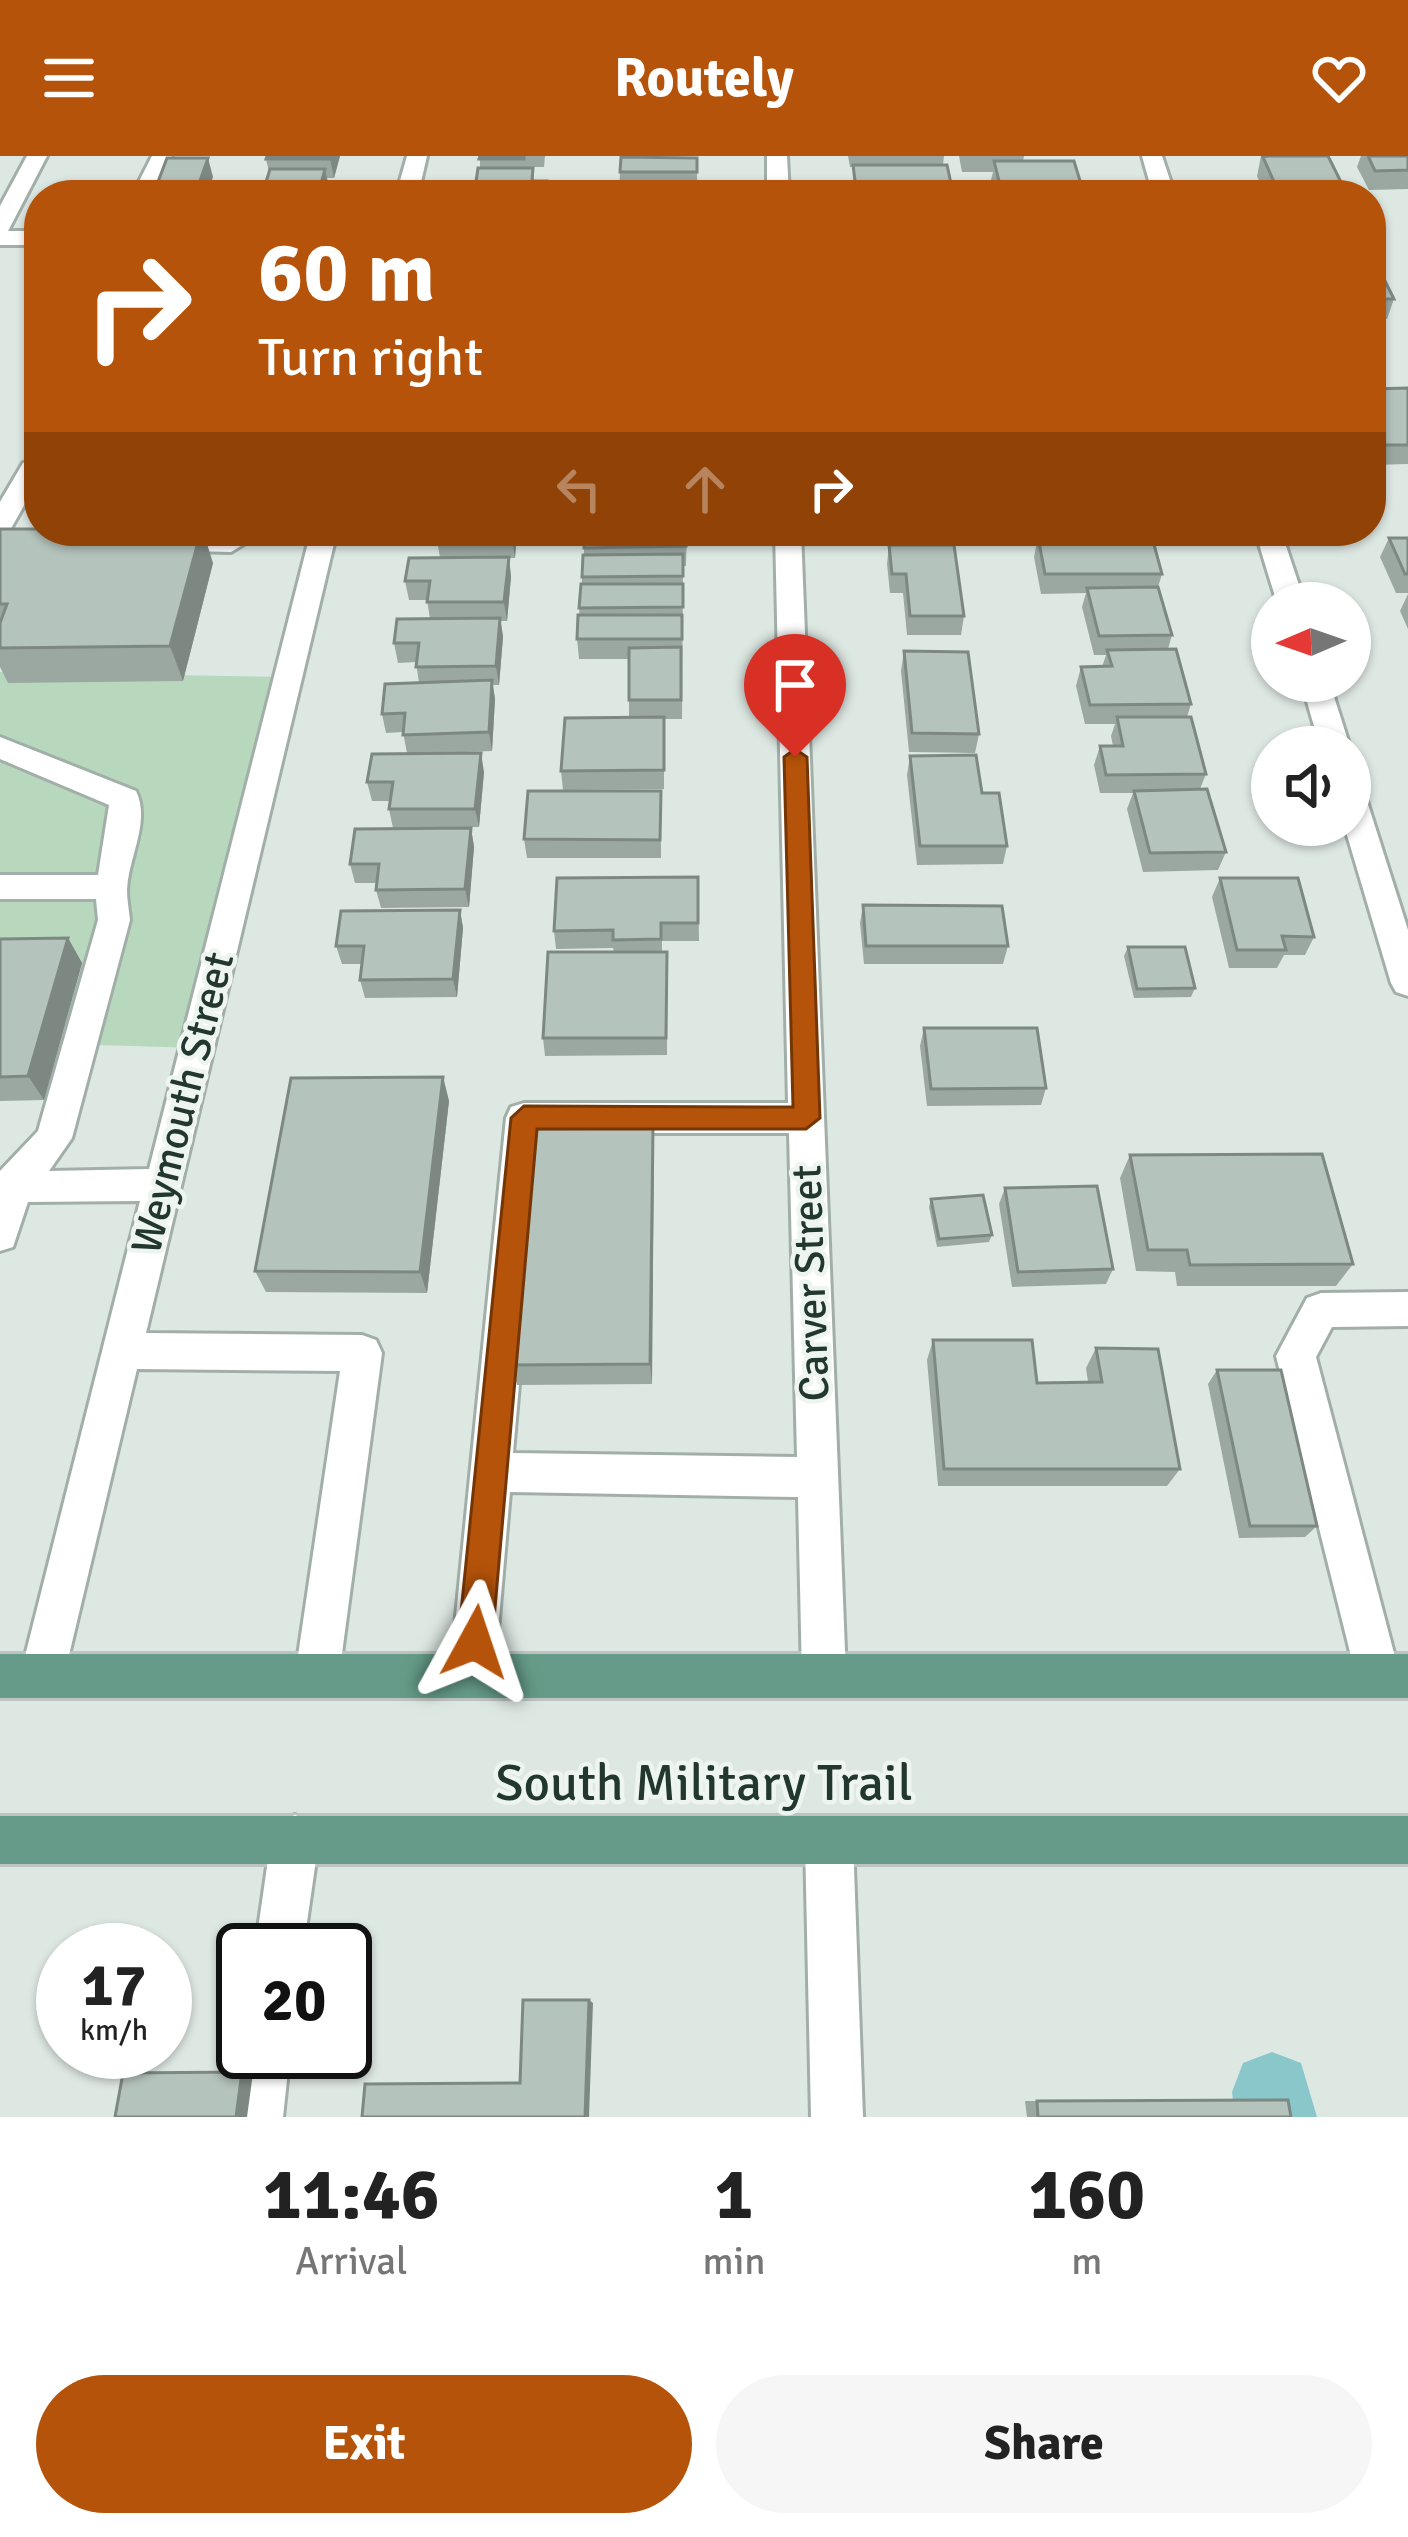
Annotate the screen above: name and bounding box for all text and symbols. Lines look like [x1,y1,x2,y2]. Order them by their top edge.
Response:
icon: menu [36,45,102,111]
text: Routely [614,45,794,112]
icon: heart [1306,45,1372,111]
text: 60 m [258,221,435,325]
icon: right [60,228,216,384]
text: Turn right [258,324,483,391]
icon: left [546,456,612,522]
icon: ahead [672,456,738,522]
icon: right [798,456,864,522]
north arrow [1251,582,1371,702]
map controls [1251,582,1371,846]
pin [744,634,846,757]
icon: arrive [762,652,828,718]
button: sound [1251,726,1371,846]
street label: Weymouth Street [121,947,245,1259]
street label: Carver Street [781,1164,841,1402]
position arrow [412,1579,538,1705]
street label: South Military Trail [495,1752,913,1815]
speed limit sign: 20 [216,1923,372,2079]
text: 17 [82,1949,146,2023]
text: km/h [80,2012,148,2049]
text: 11:46 [263,2150,440,2239]
text: 1 [715,2150,753,2239]
text: 160 [1028,2150,1145,2239]
text: Arrival [295,2237,407,2285]
text: min [703,2237,766,2285]
text: m [1071,2237,1102,2285]
button: Exit [36,2375,692,2513]
button: Share [716,2375,1372,2513]

